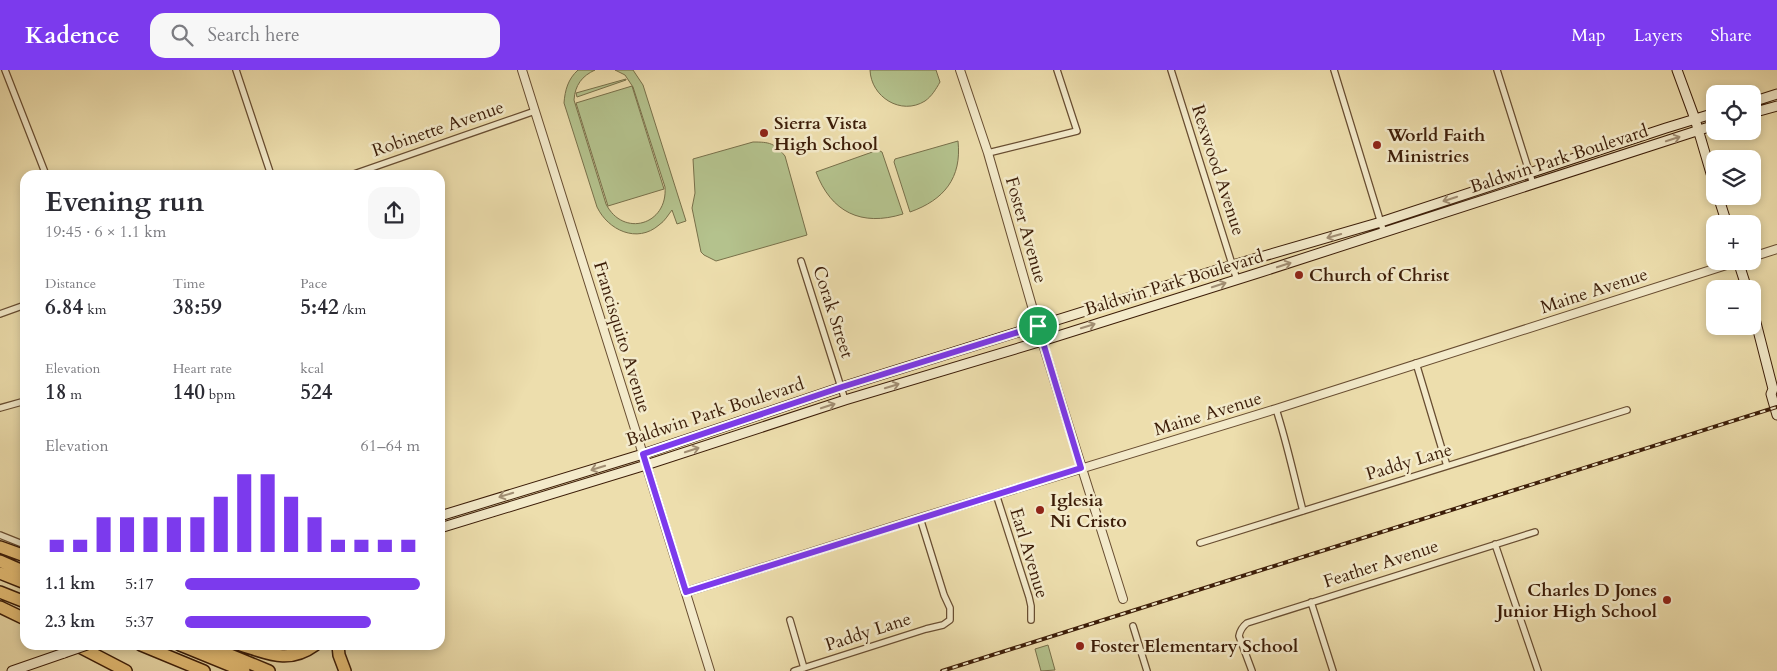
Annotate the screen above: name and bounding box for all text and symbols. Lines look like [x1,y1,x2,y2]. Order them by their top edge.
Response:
search box [150,13,500,58]
text: Kadence [25,19,120,52]
icon: search [168,21,196,49]
text: Search here [208,22,300,48]
text: Map [1571,23,1606,48]
text: Layers [1634,23,1683,48]
text: Share [1711,23,1752,48]
map controls [1706,85,1761,335]
button: locate [1706,85,1761,140]
street label: Robinette Avenue [369,95,507,163]
street label: Rexwood Avenue [1185,101,1251,239]
place label: Sierra Vista High School [774,111,878,157]
street label: Baldwin Park Boulevard [1467,118,1652,200]
place label: World Faith Ministries [1386,123,1485,169]
marker: Sierra Vista High School [758,127,770,139]
one-way arrow [1665,133,1681,143]
marker: World Faith Ministries [1371,139,1383,151]
button: layers [1706,150,1761,205]
street label: Foster Avenue [999,174,1053,286]
text: Evening run [45,183,204,221]
button: share [368,187,420,239]
one-way arrow [1443,195,1458,204]
button: + [1706,215,1761,270]
text: 19:45 · 6 × 1.1 km [45,221,166,243]
one-way arrow [1327,231,1343,241]
street label: Baldwin Park Boulevard [1081,244,1267,322]
street label: Francisquito Avenue [587,258,657,416]
one-way arrow [1276,260,1291,269]
street label: Maine Avenue [1537,262,1651,320]
street label: Corak Street [806,263,860,362]
place label: Church of Christ [1309,263,1450,288]
marker: Church of Christ [1293,269,1305,281]
text: Distance [45,274,96,293]
text: Time [173,274,205,293]
text: Pace [300,274,327,293]
one-way arrow [1210,280,1226,290]
button: − [1706,280,1761,335]
text: 6.84 [45,293,83,322]
text: 38:59 [173,293,222,322]
text: 5:42 [300,293,339,322]
text: km [83,300,106,319]
text: /km [339,300,366,319]
pin [1017,305,1059,347]
icon: arrive [1024,312,1052,340]
one-way arrow [1080,321,1096,331]
text: Elevation [45,359,101,378]
text: Heart rate [173,359,232,378]
text: kcal [300,359,324,378]
street label: Baldwin Park Boulevard [623,371,808,453]
text: 18 [45,378,67,407]
text: 140 [173,378,205,407]
text: 524 [300,378,333,407]
one-way arrow [883,381,899,391]
text: m [67,385,82,404]
text: bpm [205,385,236,404]
street label: Maine Avenue [1151,386,1265,442]
one-way arrow [820,400,836,410]
text: Elevation [45,435,109,457]
text: 61–64 m [361,435,420,457]
street label: Paddy Lane [1363,437,1455,487]
one-way arrow [684,445,700,454]
one-way arrow [591,463,607,473]
place label: Iglesia Ni Cristo [1050,488,1127,534]
one-way arrow [499,491,515,501]
marker: Iglesia Ni Cristo [1034,504,1046,516]
street label: Earl Avenue [1003,505,1055,601]
street label: Feather Avenue [1320,534,1442,594]
text: 1.1 km [45,573,95,595]
text: 5:17 [125,573,154,595]
place label: Charles D Jones Junior High School [1494,578,1657,624]
marker: Charles D Jones Junior High School [1661,594,1673,606]
street label: Paddy Lane [822,606,914,658]
text: 2.3 km [45,611,95,633]
text: 5:37 [125,611,154,633]
place label: Foster Elementary School [1090,634,1298,659]
marker: Foster Elementary School [1074,640,1086,652]

